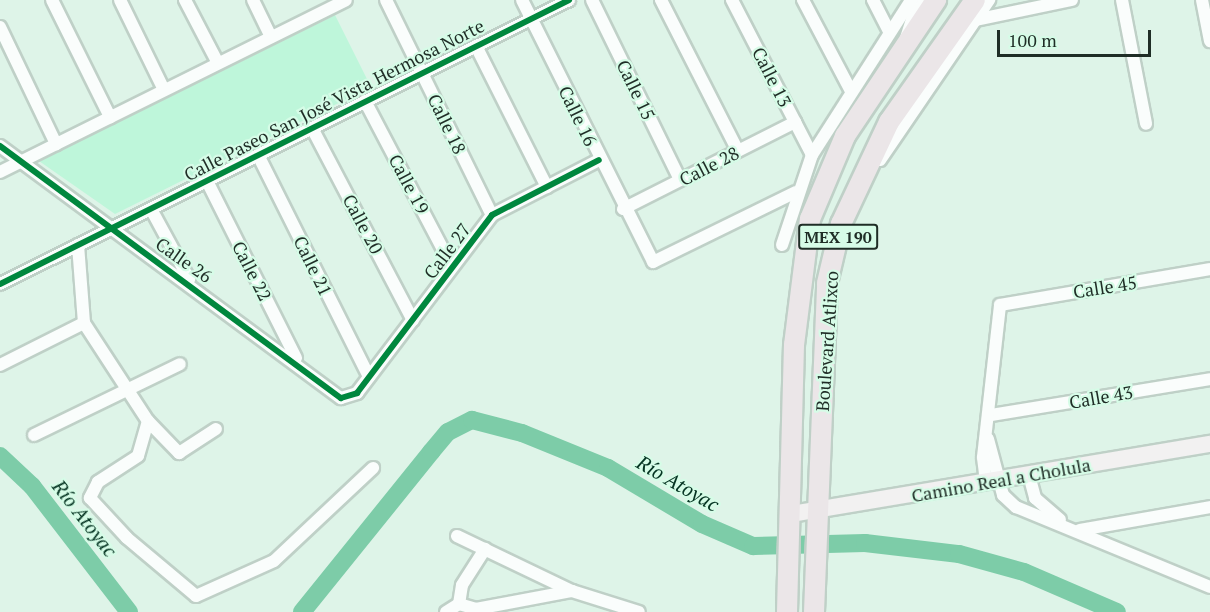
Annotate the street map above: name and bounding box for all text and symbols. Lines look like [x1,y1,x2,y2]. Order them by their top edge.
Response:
street label: Calle Paseo San José Vista Hermosa Norte [180,14,488,186]
scale bar [1000,18,1154,56]
text: 100 m [1008,28,1057,52]
street label: Calle 13 [748,44,796,110]
street label: Calle 15 [612,56,660,124]
street label: Calle 16 [554,82,602,150]
street label: Calle 18 [423,90,471,158]
street label: Calle 28 [676,142,742,190]
street label: Calle 19 [384,151,434,217]
street label: Calle 20 [338,191,388,257]
street label: Calle 27 [419,219,475,283]
road number: MEX 190 [798,224,878,250]
street label: Calle 21 [289,232,337,300]
street label: Calle 26 [152,233,216,287]
street label: Calle 22 [228,238,276,304]
street label: Boulevard Atlixco [811,270,843,412]
street label: Calle 45 [1072,271,1138,303]
street label: Calle 43 [1068,381,1134,413]
water label: Río Atoyac [633,450,723,516]
street label: Camino Real a Cholula [910,454,1092,506]
water label: Río Atoyac [47,475,123,561]

